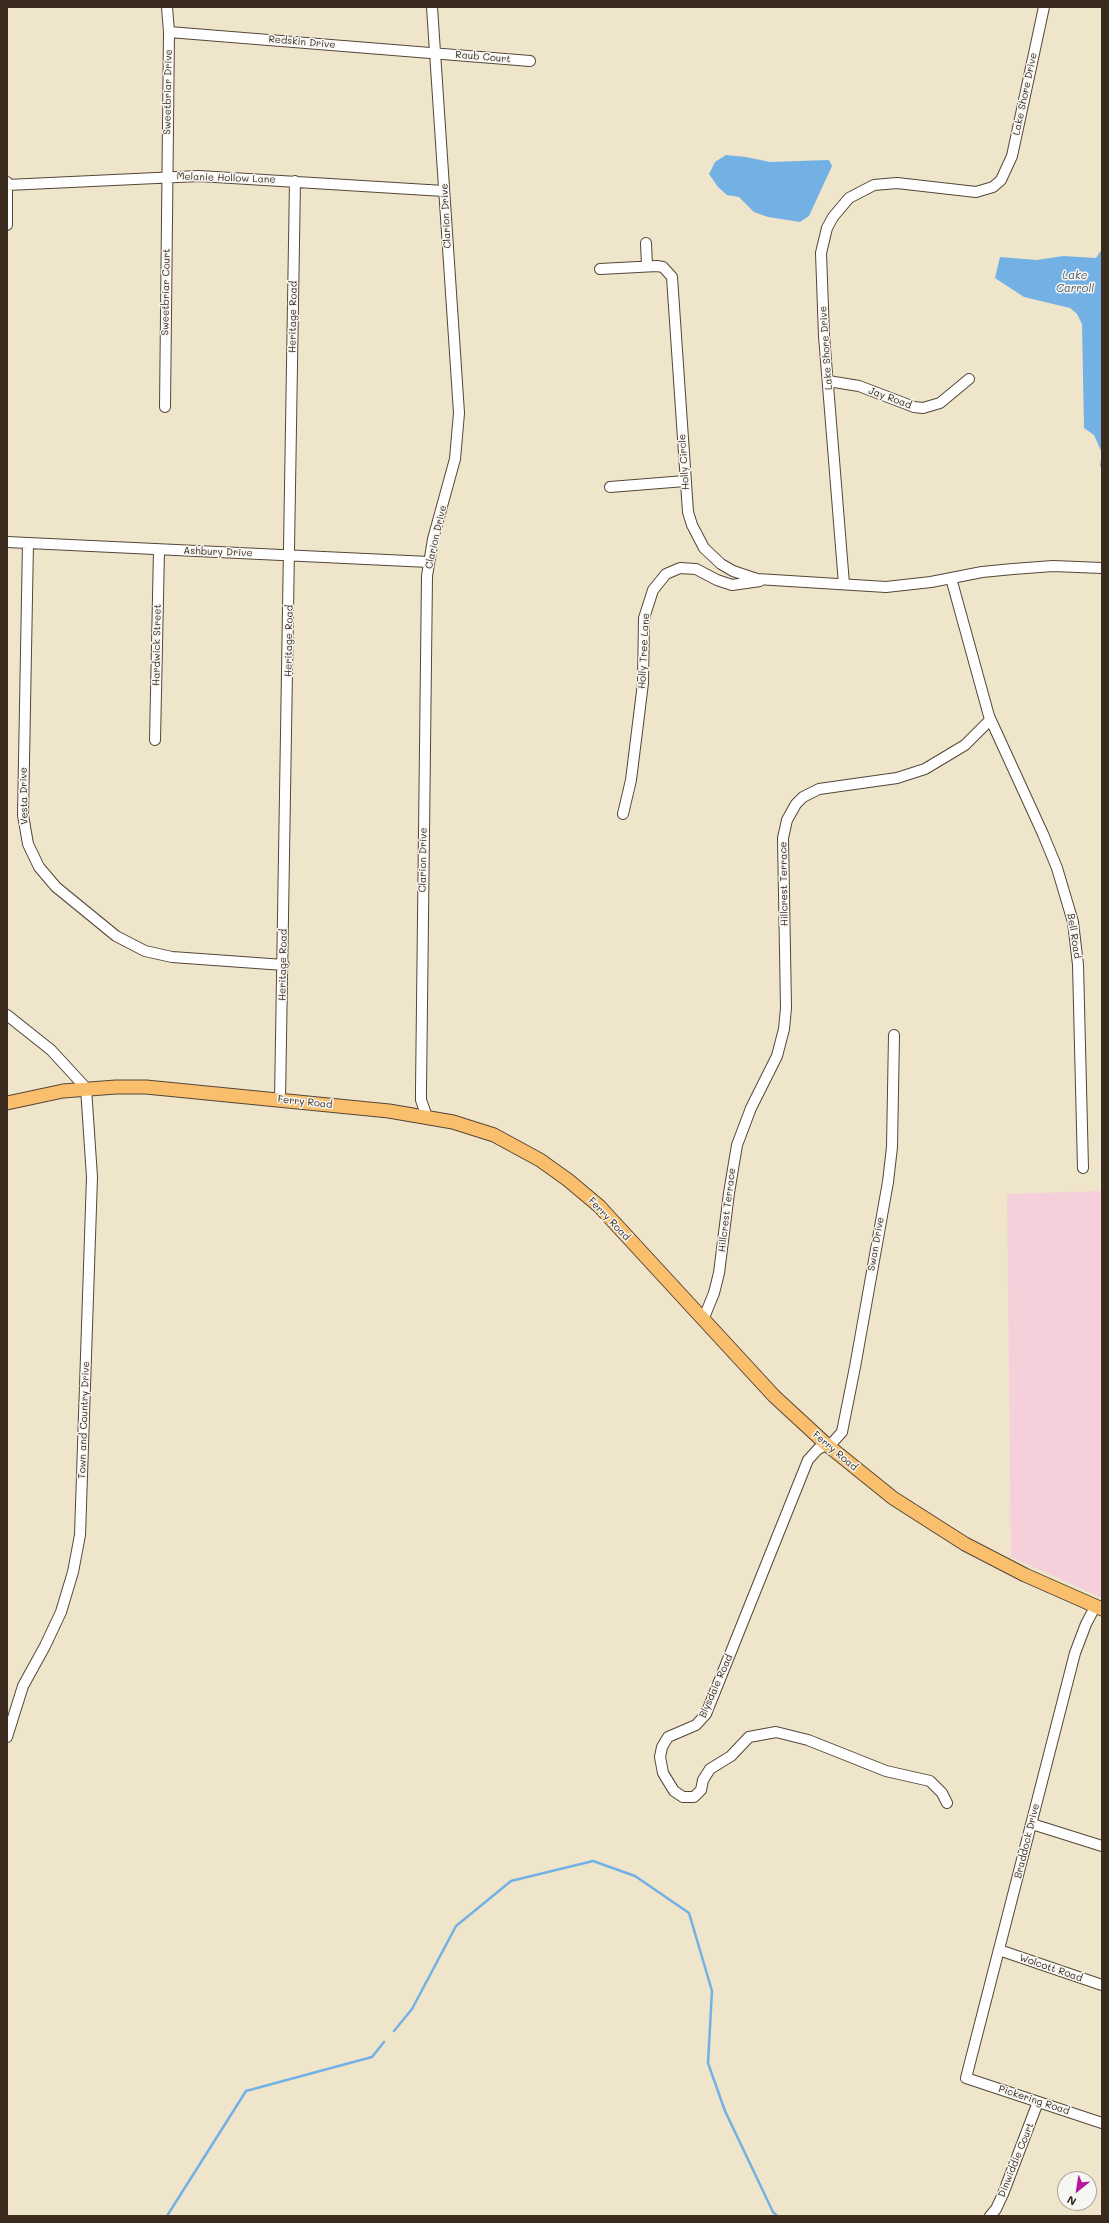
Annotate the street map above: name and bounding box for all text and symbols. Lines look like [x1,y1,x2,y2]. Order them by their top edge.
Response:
street label: Redskin Drive [268,33,336,51]
street label: Sweetbriar Drive [161,49,175,135]
street label: Raub Court [455,49,511,65]
street label: Lake Shore Drive [1010,52,1040,136]
street label: Melanie Hollow Lane [176,170,276,186]
street label: Clarion Drive [438,183,454,249]
street label: Sweetbriar Court [159,248,173,336]
water label: Lake Carroll [1056,269,1094,295]
street label: Heritage Road [286,281,300,353]
street label: Lake Shore Drive [817,306,835,390]
street label: Jay Road [867,385,913,411]
street label: Holly Circle [676,434,692,490]
street label: Clarion Drive [423,504,449,570]
street label: Ashbury Drive [183,545,253,559]
street label: Hardwick Street [150,604,164,686]
street label: Heritage Road [282,605,296,677]
street label: Holly Tree Lane [636,613,652,689]
street label: Vesta Drive [17,767,31,825]
street label: Clarion Drive [416,827,430,893]
street label: Hillcrest Terrace [777,841,791,927]
street label: Bell Road [1065,913,1083,959]
street label: Heritage Road [276,929,290,1001]
street label: Ferry Road [277,1093,333,1111]
street label: Hillcrest Terrace [716,1167,738,1253]
street label: Ferry Road [586,1195,632,1243]
street label: Swan Drive [865,1216,887,1272]
street label: Town and Country Drive [76,1361,92,1479]
street label: Ferry Road [810,1429,860,1473]
street label: Blysdale Road [697,1652,735,1720]
street label: Braddock Drive [1012,1802,1042,1880]
street label: Wolcott Road [1018,1952,1084,1984]
street label: Pickering Road [997,2083,1071,2117]
street label: Dinwiddie Court [996,2121,1036,2199]
north arrow [1057,2171,1097,2211]
text: N [1064,2192,1079,2210]

